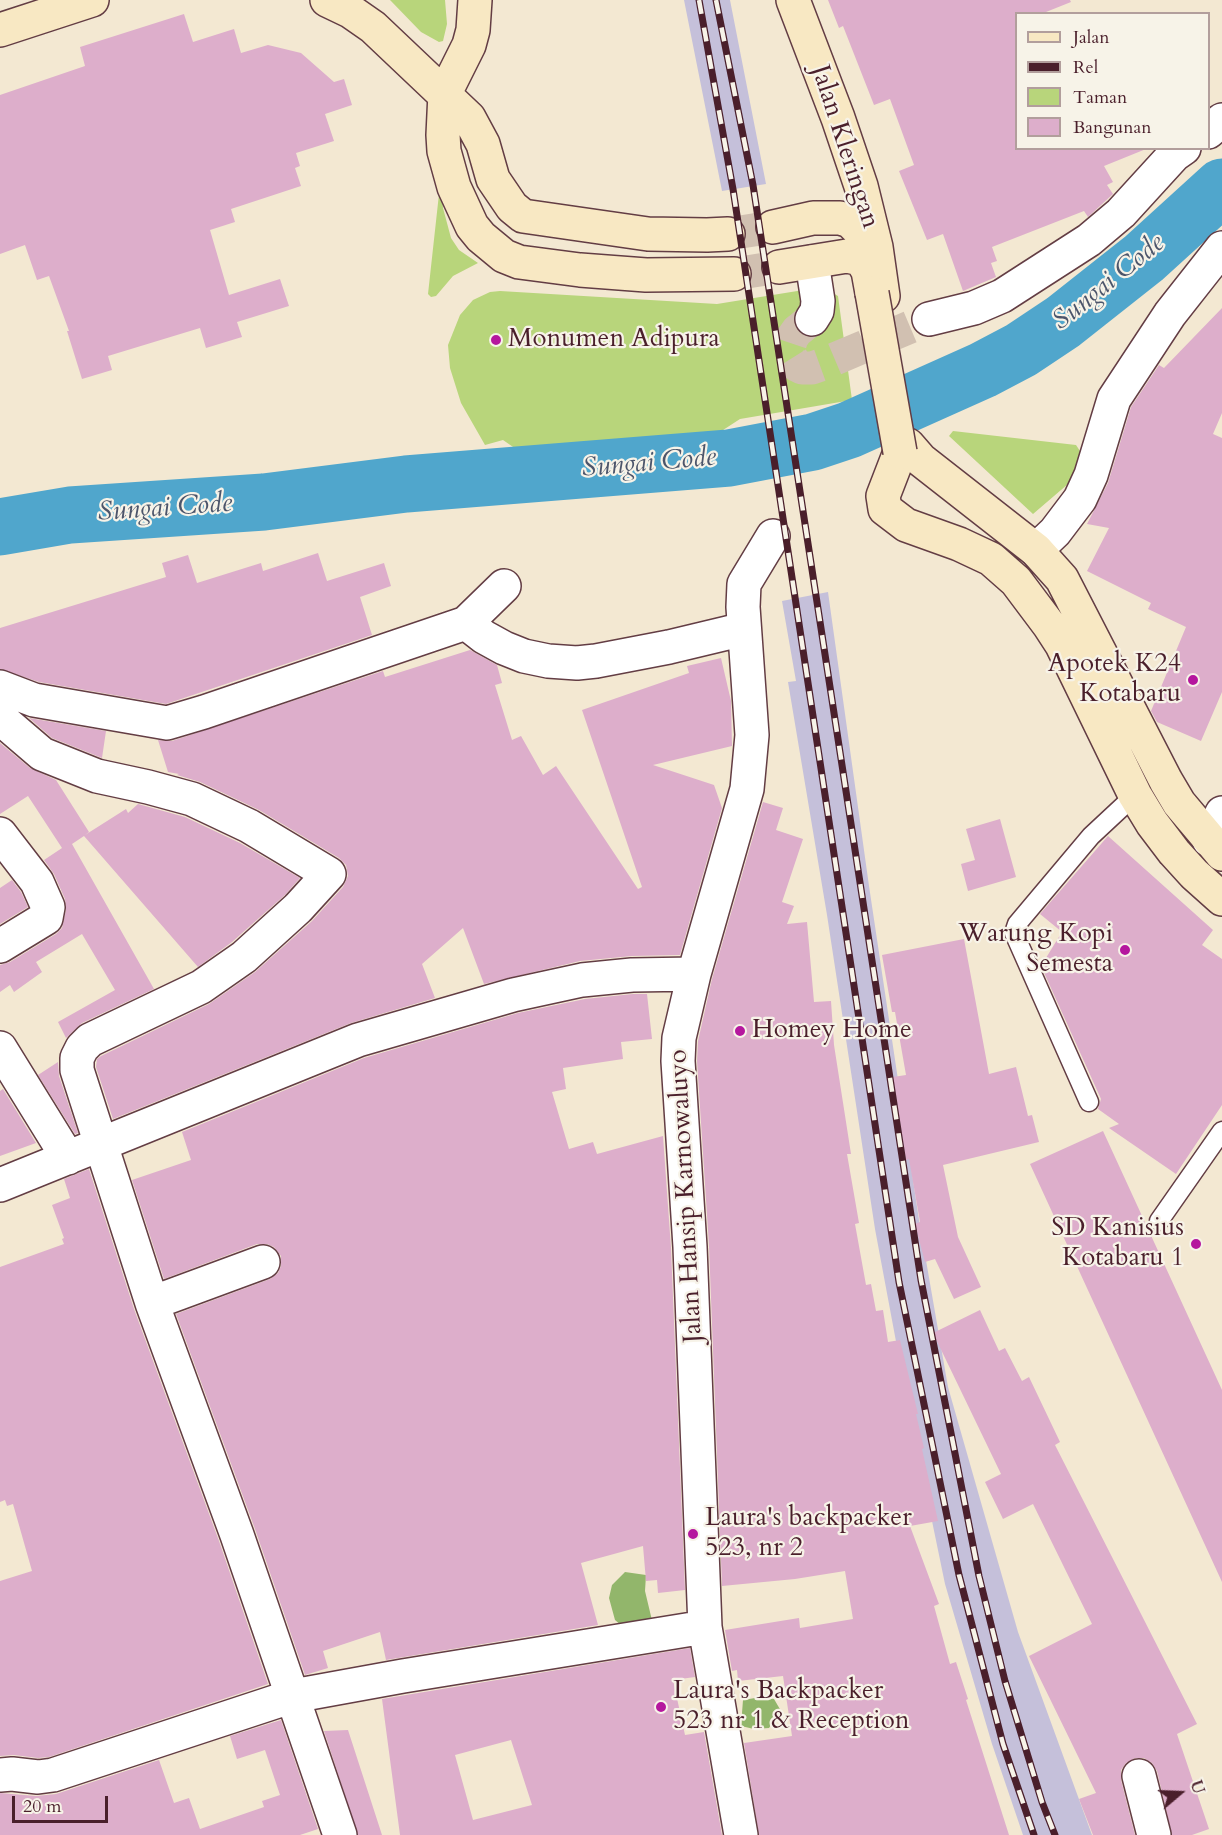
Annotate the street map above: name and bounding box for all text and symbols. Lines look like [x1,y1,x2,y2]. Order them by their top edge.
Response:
legend [1015,12,1210,150]
text: Jalan [1073,25,1109,50]
text: Rel [1073,55,1098,80]
street label: Jalan Kleringan [803,62,885,232]
text: Taman [1073,85,1127,110]
text: Bangunan [1073,115,1151,140]
water label: Sungai Code [1046,228,1172,338]
place label: Monumen Adipura [508,324,720,356]
marker: Monumen Adipura [489,333,503,347]
water label: Sungai Code [580,442,718,486]
water label: Sungai Code [97,488,233,530]
place label: Apotek K24 Kotabaru [1048,649,1181,710]
marker: Apotek K24 Kotabaru [1186,673,1200,687]
place label: Warung Kopi Semesta [958,919,1113,981]
marker: Warung Kopi Semesta [1118,943,1132,957]
place label: Homey Home [752,1015,912,1047]
marker: Homey Home [733,1024,747,1038]
street label: Jalan Hansip Karnowaluyo [664,1048,710,1344]
place label: SD Kanisius Kotabaru 1 [1051,1213,1184,1274]
marker: SD Kanisius Kotabaru 1 [1189,1237,1203,1251]
place label: Laura's backpacker 523, nr 2 [705,1503,912,1564]
marker: Laura's backpacker 523, nr 2 [686,1527,700,1541]
place label: Laura's Backpacker 523 nr 1 & Reception [673,1676,909,1738]
marker: Laura's Backpacker 523 nr 1 & Reception [654,1700,668,1714]
north arrow [1150,1763,1210,1823]
text: U [1184,1777,1210,1797]
scale bar [15,1784,111,1822]
text: 20 m [23,1794,62,1819]

